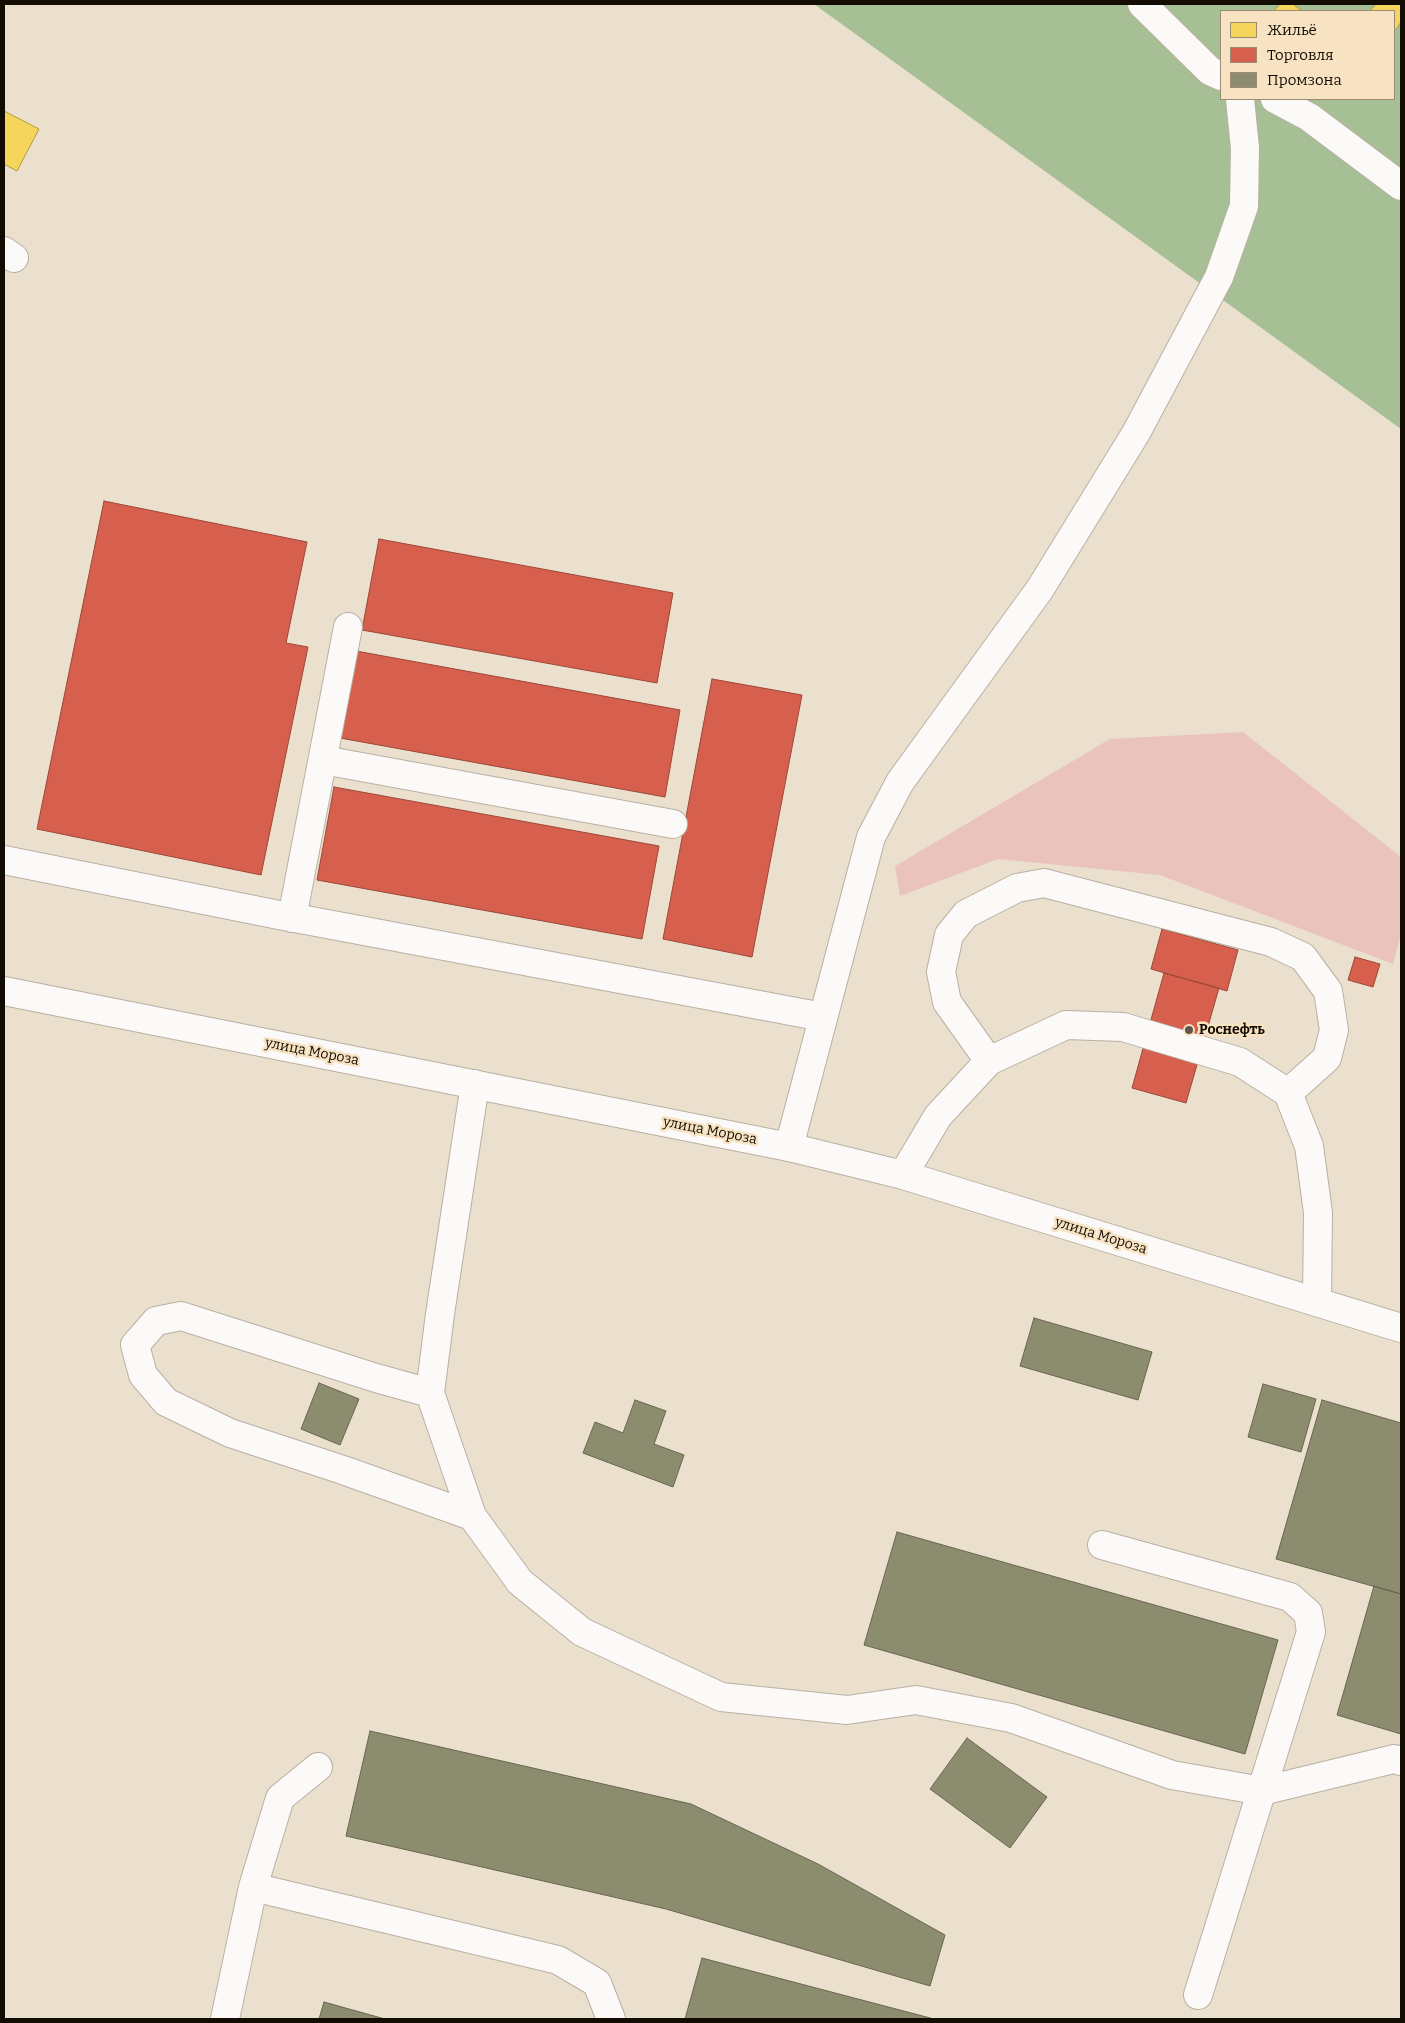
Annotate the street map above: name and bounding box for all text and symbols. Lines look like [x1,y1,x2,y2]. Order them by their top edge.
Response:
legend [1220,10,1395,100]
text: Жильё [1267,21,1317,39]
text: Торговля [1267,46,1334,64]
text: Промзона [1267,71,1342,89]
place label: Роснефть [1199,1022,1265,1038]
marker: Роснефть [1183,1024,1195,1036]
street label: улица Мороза [264,1035,360,1069]
street label: улица Мороза [662,1114,758,1148]
street label: улица Мороза [1053,1214,1149,1258]

